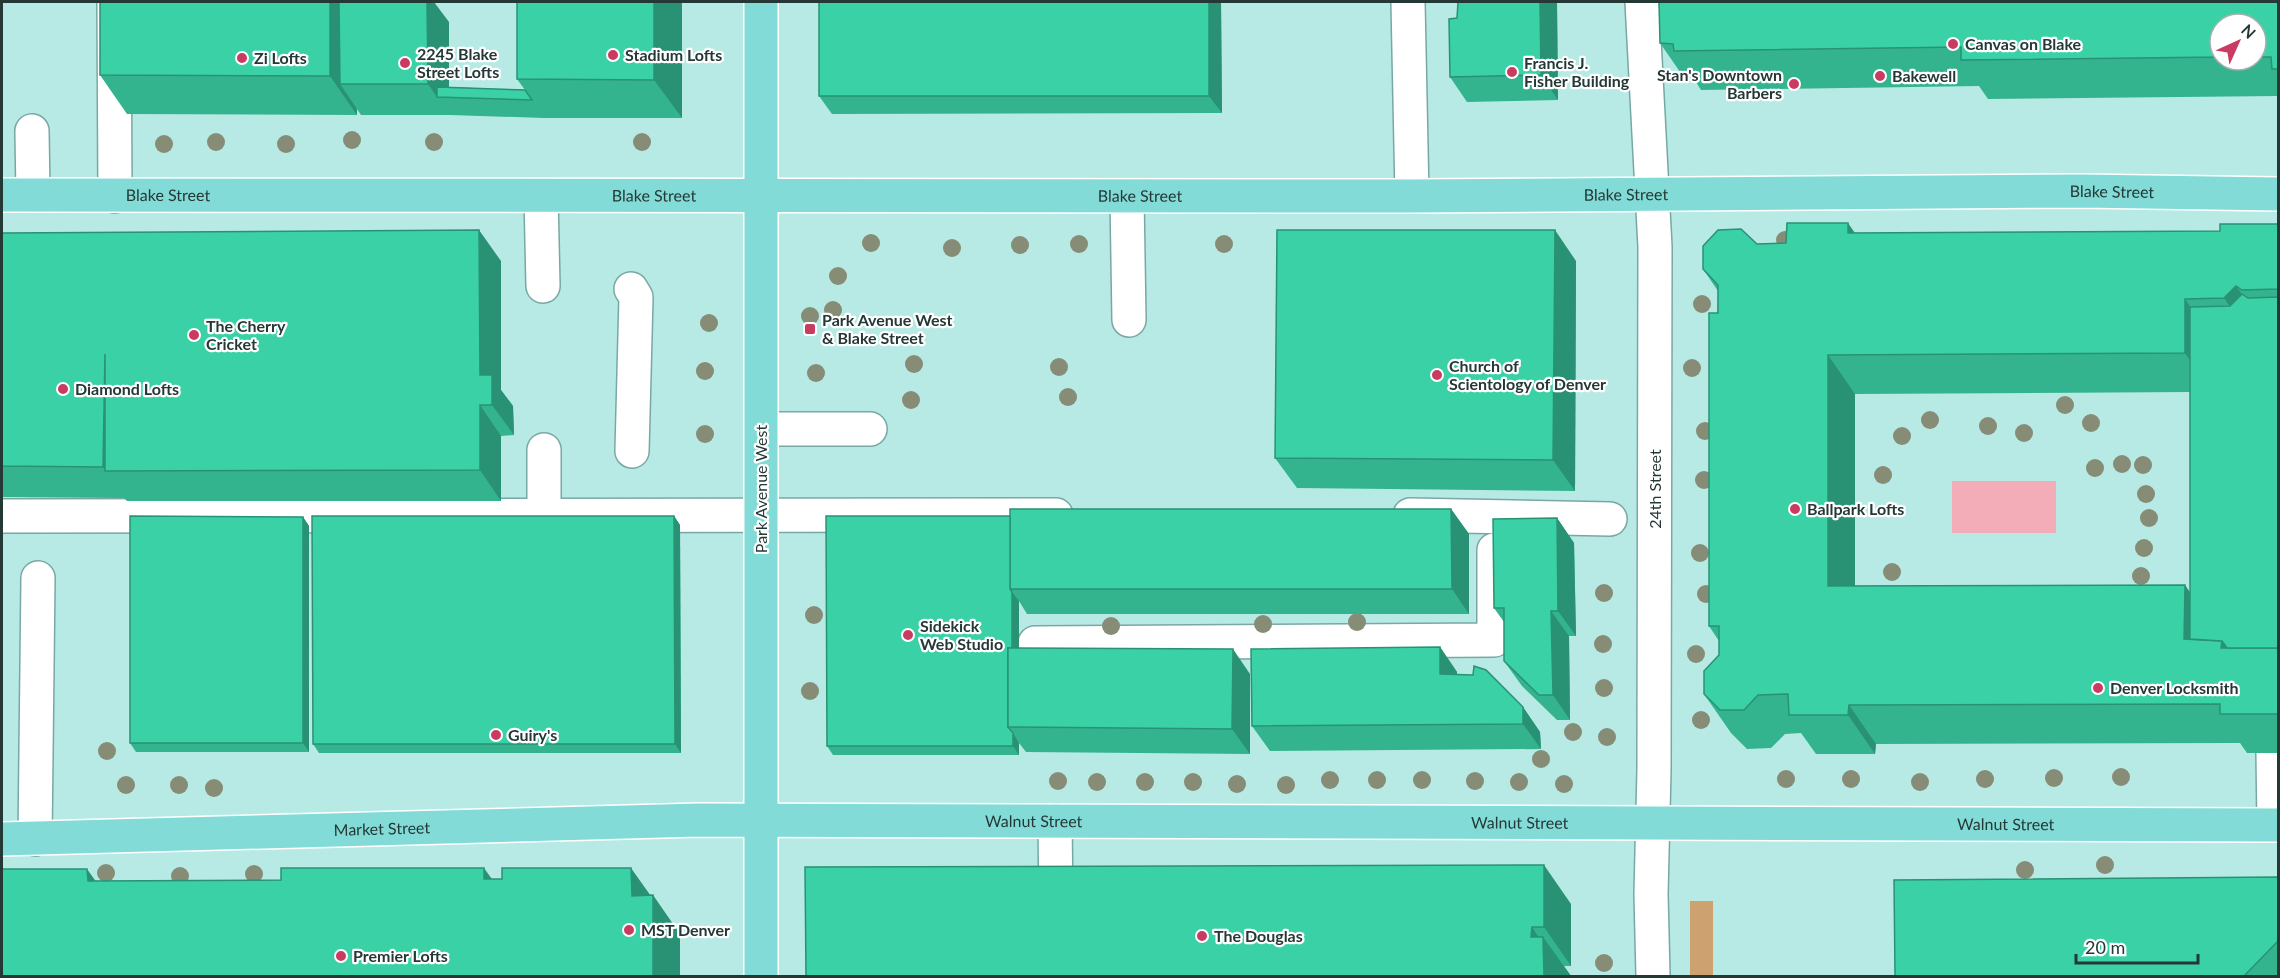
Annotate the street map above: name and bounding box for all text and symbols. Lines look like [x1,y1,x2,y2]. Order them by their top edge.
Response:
north arrow [2208,12,2268,72]
text: N [2238,20,2260,42]
place label: Canvas on Blake [1965,34,2082,53]
marker: Canvas on Blake [1946,37,1960,51]
place label: 2245 Blake Street Lofts [417,44,499,81]
place label: Stadium Lofts [625,45,722,64]
place label: Zi Lofts [254,48,307,67]
marker: Stadium Lofts [606,48,620,62]
marker: Zi Lofts [235,51,249,65]
place label: Francis J. Fisher Building [1524,53,1630,90]
marker: 2245 Blake Street Lofts [398,56,412,70]
marker: Francis J. Fisher Building [1505,65,1519,79]
place label: Stan's Downtown Barbers [1657,65,1782,102]
place label: Bakewell [1892,66,1956,85]
marker: Bakewell [1873,69,1887,83]
marker: Stan's Downtown Barbers [1787,77,1801,91]
street label: Blake Street [2070,181,2155,201]
street label: Blake Street [1584,184,1668,204]
street label: Blake Street [126,185,210,204]
street label: Blake Street [612,185,696,204]
street label: Blake Street [1098,186,1182,205]
place label: Park Avenue West & Blake Street [822,310,953,347]
place label: The Cherry Cricket [206,316,286,353]
marker: Park Avenue West & Blake Street [803,322,817,336]
marker: The Cherry Cricket [187,328,201,342]
place label: Church of Scientology of Denver [1449,356,1606,393]
marker: Church of Scientology of Denver [1430,368,1444,382]
place label: Diamond Lofts [75,379,179,398]
marker: Diamond Lofts [56,382,70,396]
street label: Park Avenue West [751,425,770,553]
street label: 24th Street [1645,449,1664,529]
place label: Ballpark Lofts [1807,499,1904,518]
marker: Ballpark Lofts [1788,502,1802,516]
place label: Sidekick Web Studio [920,616,1003,653]
marker: Sidekick Web Studio [901,628,915,642]
place label: Denver Locksmith [2110,678,2239,697]
marker: Denver Locksmith [2091,681,2105,695]
place label: Guiry's [508,725,557,744]
marker: Guiry's [489,728,503,742]
street label: Walnut Street [985,811,1083,830]
street label: Walnut Street [1471,812,1569,832]
street label: Walnut Street [1957,814,2055,833]
street label: Market Street [333,817,431,839]
place label: MST Denver [641,920,730,939]
marker: MST Denver [622,923,636,937]
place label: The Douglas [1214,926,1303,945]
scale bar [2076,927,2198,965]
marker: The Douglas [1195,929,1209,943]
text: 20 m [2085,936,2125,958]
place label: Premier Lofts [353,946,448,965]
marker: Premier Lofts [334,949,348,963]

